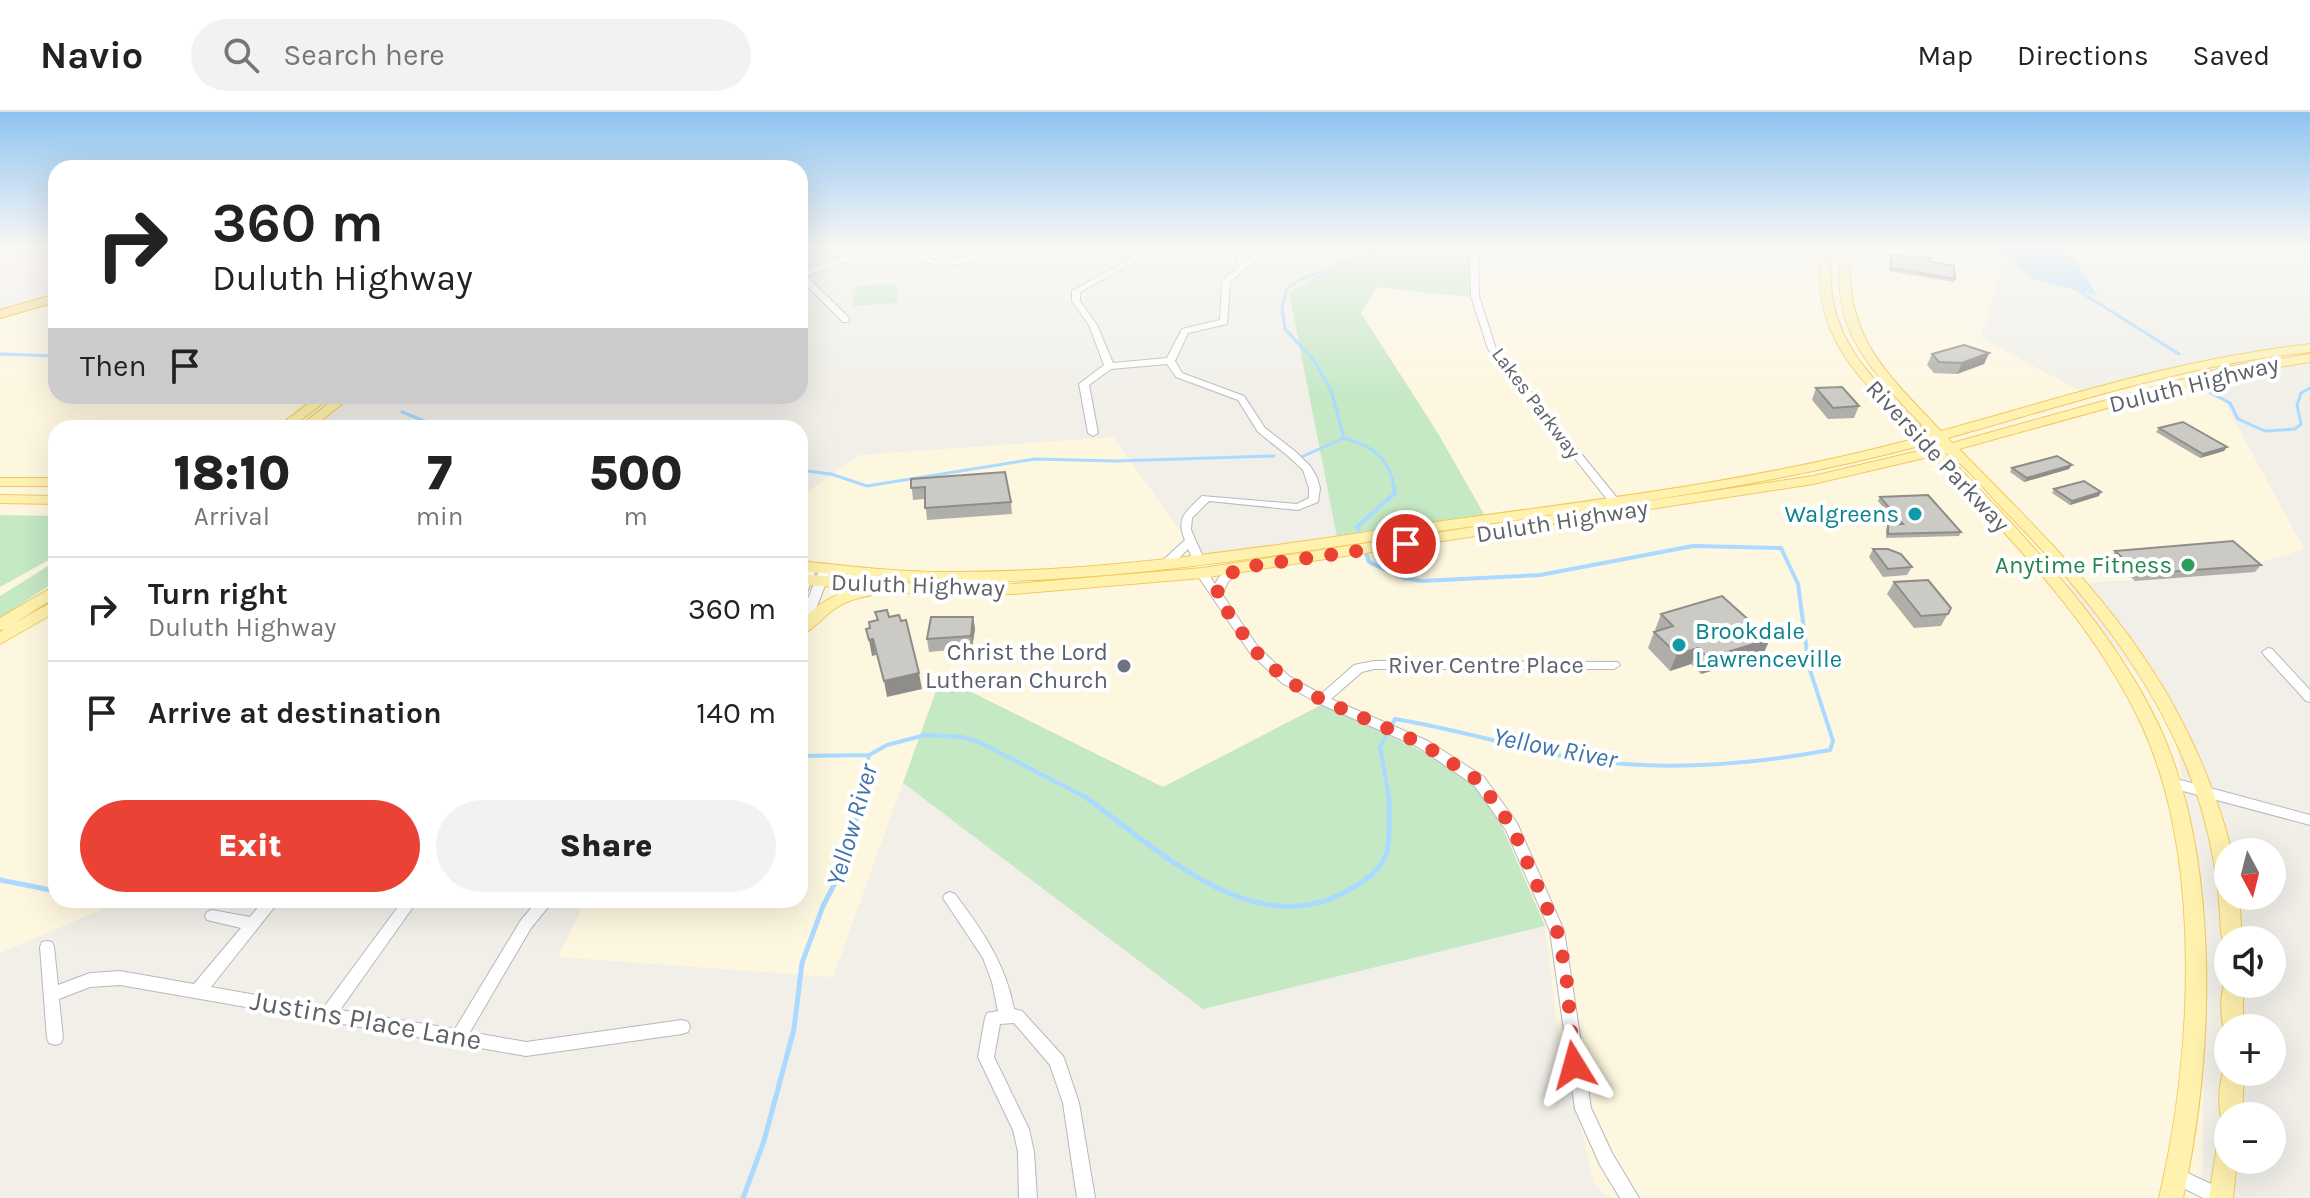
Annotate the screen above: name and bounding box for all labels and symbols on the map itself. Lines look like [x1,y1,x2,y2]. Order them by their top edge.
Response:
street label: Lakes Parkway [1487,343,1585,463]
street label: Duluth Highway [2106,349,2282,419]
street label: Riverside Parkway [1860,374,2016,538]
street label: Duluth Highway [1474,494,1650,548]
place label: Walgreens [1784,500,1899,528]
marker: Walgreens [1906,505,1924,523]
pin [1372,510,1440,578]
place label: Anytime Fitness [1995,551,2172,579]
marker: Anytime Fitness [2179,556,2197,574]
street label: Duluth Highway [831,568,1005,602]
place label: Brookdale Lawrenceville [1695,617,1842,673]
marker: Brookdale Lawrenceville [1670,636,1688,654]
place label: Christ the Lord Lutheran Church [925,638,1108,694]
street label: River Centre Place [1388,651,1584,679]
marker: Christ the Lord Lutheran Church [1115,657,1133,675]
water label: Yellow River [1490,721,1621,775]
water label: Yellow River [820,759,885,890]
north arrow [2214,838,2286,910]
street label: Justins Place Lane [248,983,484,1057]
position arrow [1532,1023,1616,1107]

